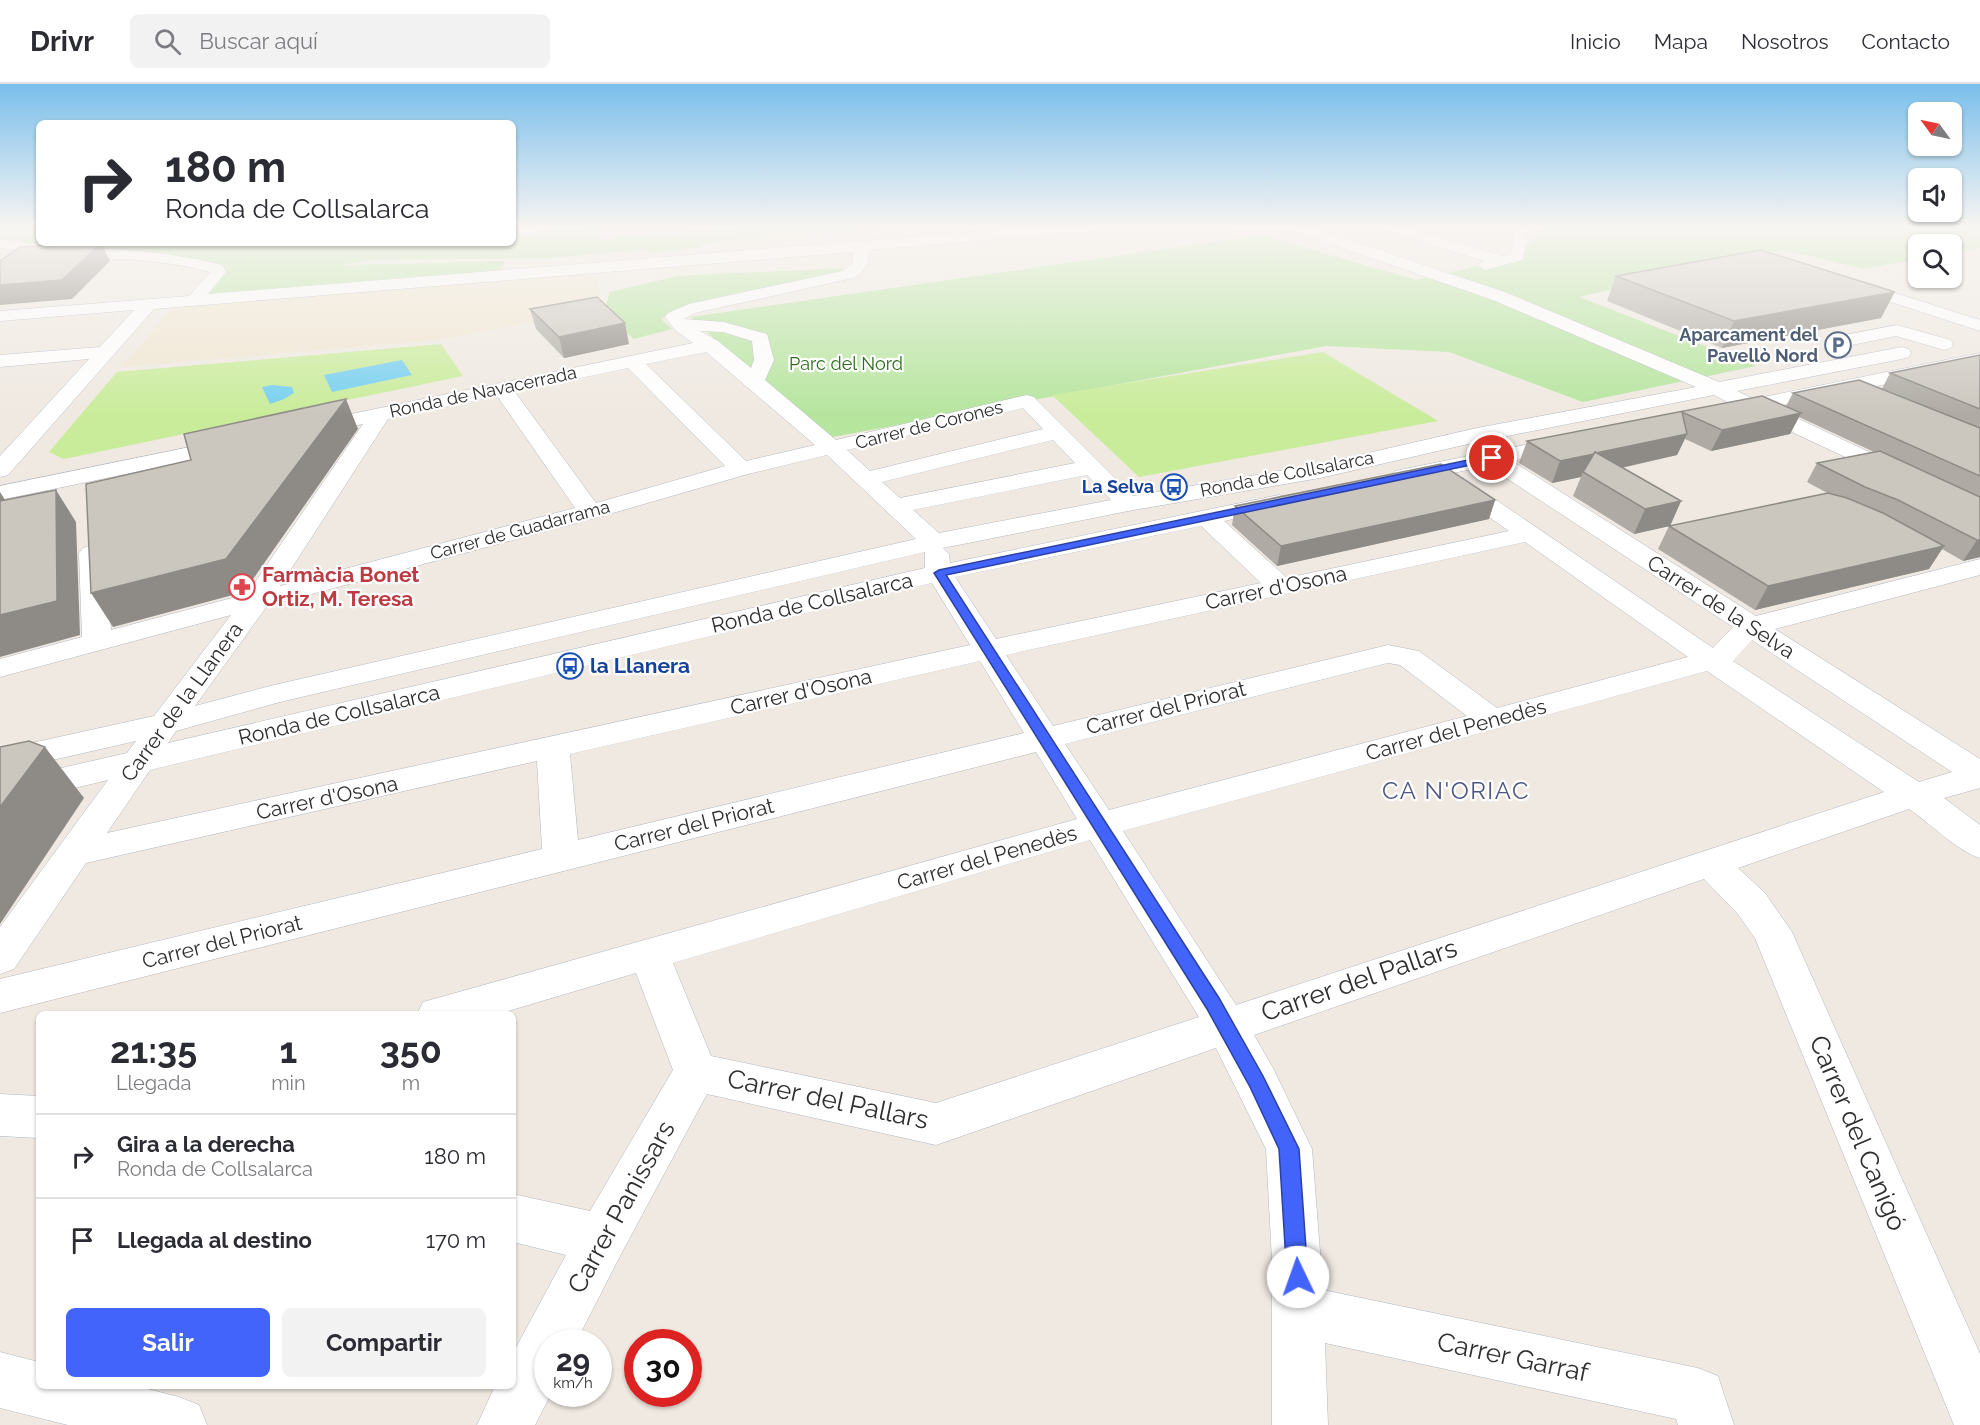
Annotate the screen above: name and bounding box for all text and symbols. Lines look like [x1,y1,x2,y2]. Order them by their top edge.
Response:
search box [130,14,550,68]
text: Drivr [30,25,94,58]
icon: search [151,25,184,58]
text: Buscar aquí [199,28,318,54]
text: Inicio [1570,29,1621,54]
text: Mapa [1654,29,1708,54]
text: Nosotros [1741,29,1829,54]
text: Contacto [1862,29,1950,54]
north arrow [1908,102,1962,156]
map controls [1908,102,1962,288]
text: 180 m [165,143,286,192]
icon: right [66,144,144,222]
button: sound [1908,168,1962,222]
text: Ronda de Collsalarca [165,193,430,224]
button: search [1908,234,1962,288]
place label: Aparcament del Pavellò Nord [1679,324,1818,366]
parking icon: Aparcament del Pavellò Nord [1823,330,1853,360]
park label: Parc del Nord [789,353,903,374]
street label: Ronda de Navacerrada [387,361,578,422]
street label: Carrer de Corones [853,396,1005,453]
pin [1466,432,1517,483]
icon: arrive [1475,441,1508,474]
street label: Ronda de Collsalarca [1198,446,1375,501]
bus stop icon: La Selva [1159,472,1189,502]
place label: La Selva [1082,476,1154,497]
street label: Carrer de Guadarrama [428,495,612,564]
street label: Carrer de la Selva [1643,550,1800,664]
street label: Carrer d'Osona [1203,560,1349,615]
place label: Farmàcia Bonet Ortiz, M. Teresa [262,562,419,611]
street label: Ronda de Collsalarca [709,567,915,638]
pharmacy icon: Farmàcia Bonet Ortiz, M. Teresa [227,572,257,602]
street label: Carrer de la Llanera [115,617,248,786]
bus stop icon: la Llanera [555,651,585,681]
place label: la Llanera [590,653,690,678]
street label: Carrer d'Osona [728,663,874,720]
street label: Carrer del Priorat [1083,676,1248,739]
street label: Ronda de Collsalarca [236,679,442,750]
street label: Carrer del Penedès [1363,693,1549,766]
street label: Carrer d'Osona [254,770,400,825]
district label: CA N'ORIAC [1382,776,1530,805]
street label: Carrer del Priorat [611,793,776,856]
street label: Carrer del Penedès [894,820,1080,895]
street label: Carrer del Priorat [139,910,304,973]
street label: Carrer del Pallars [1257,932,1461,1028]
text: 21:35 [110,1029,197,1071]
text: 1 [280,1029,297,1071]
text: 350 [380,1029,442,1071]
street label: Carrer del Canigó [1803,1031,1913,1235]
street label: Carrer del Pallars [725,1063,931,1135]
text: Llegada [116,1071,191,1095]
text: min [271,1071,306,1095]
text: m [402,1071,420,1095]
street label: Carrer Panissars [561,1116,681,1298]
text: Gira a la derecha [117,1131,295,1157]
icon: right [66,1140,99,1173]
text: 180 m [424,1143,486,1169]
text: Ronda de Collsalarca [117,1157,313,1181]
icon: arrive [66,1224,99,1257]
text: Llegada al destino [117,1227,312,1253]
text: 170 m [426,1227,486,1253]
position arrow [1266,1245,1330,1309]
button: Salir [66,1308,270,1377]
button: Compartir [282,1308,486,1377]
street label: Carrer Garraf [1435,1326,1593,1388]
speed limit sign: 30 [624,1329,702,1407]
text: 29 [556,1343,590,1378]
text: km/h [553,1374,593,1392]

